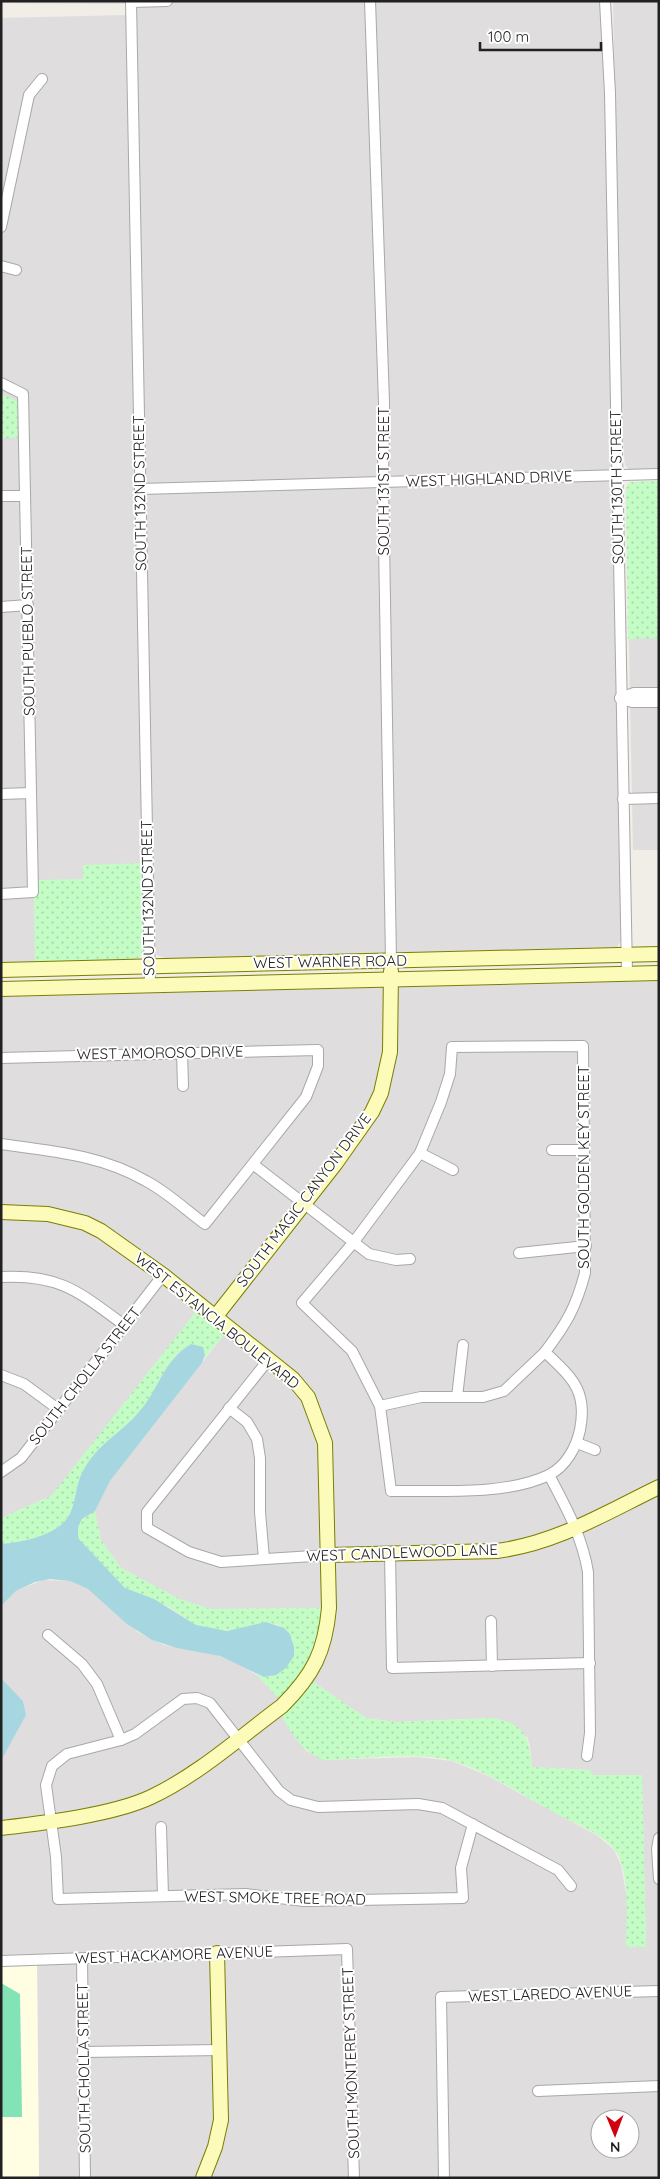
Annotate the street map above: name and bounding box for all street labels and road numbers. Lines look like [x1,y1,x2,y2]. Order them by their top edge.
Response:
street label: SOUTH 131ST STREET [374,407,393,555]
street label: SOUTH 130TH STREET [606,410,627,564]
street label: SOUTH 132ND STREET [129,415,150,571]
street label: WEST HIGHLAND DRIVE [405,466,573,491]
street label: SOUTH PUEBLO STREET [17,546,38,716]
street label: SOUTH 132ND STREET [137,820,158,976]
street label: WEST WARNER ROAD [253,951,407,972]
street label: WEST AMOROSO DRIVE [76,1042,243,1063]
street label: SOUTH GOLDEN KEY STREET [574,1065,593,1269]
street label: SOUTH MAGIC CANYON DRIVE [232,1109,375,1290]
street label: WEST ESTANCIA BOULEVARD [131,1248,304,1393]
street label: SOUTH CHOLLA STREET [25,1303,144,1449]
street label: WEST CANDLEWOOD LANE [306,1540,498,1565]
street label: WEST SMOKE TREE ROAD [184,1886,366,1909]
street label: WEST HACKAMORE AVENUE [75,1942,273,1967]
street label: SOUTH MONTEREY STREET [338,1967,363,2159]
street label: WEST LAREDO AVENUE [468,1981,632,2006]
street label: SOUTH CHOLLA STREET [73,1983,94,2153]

